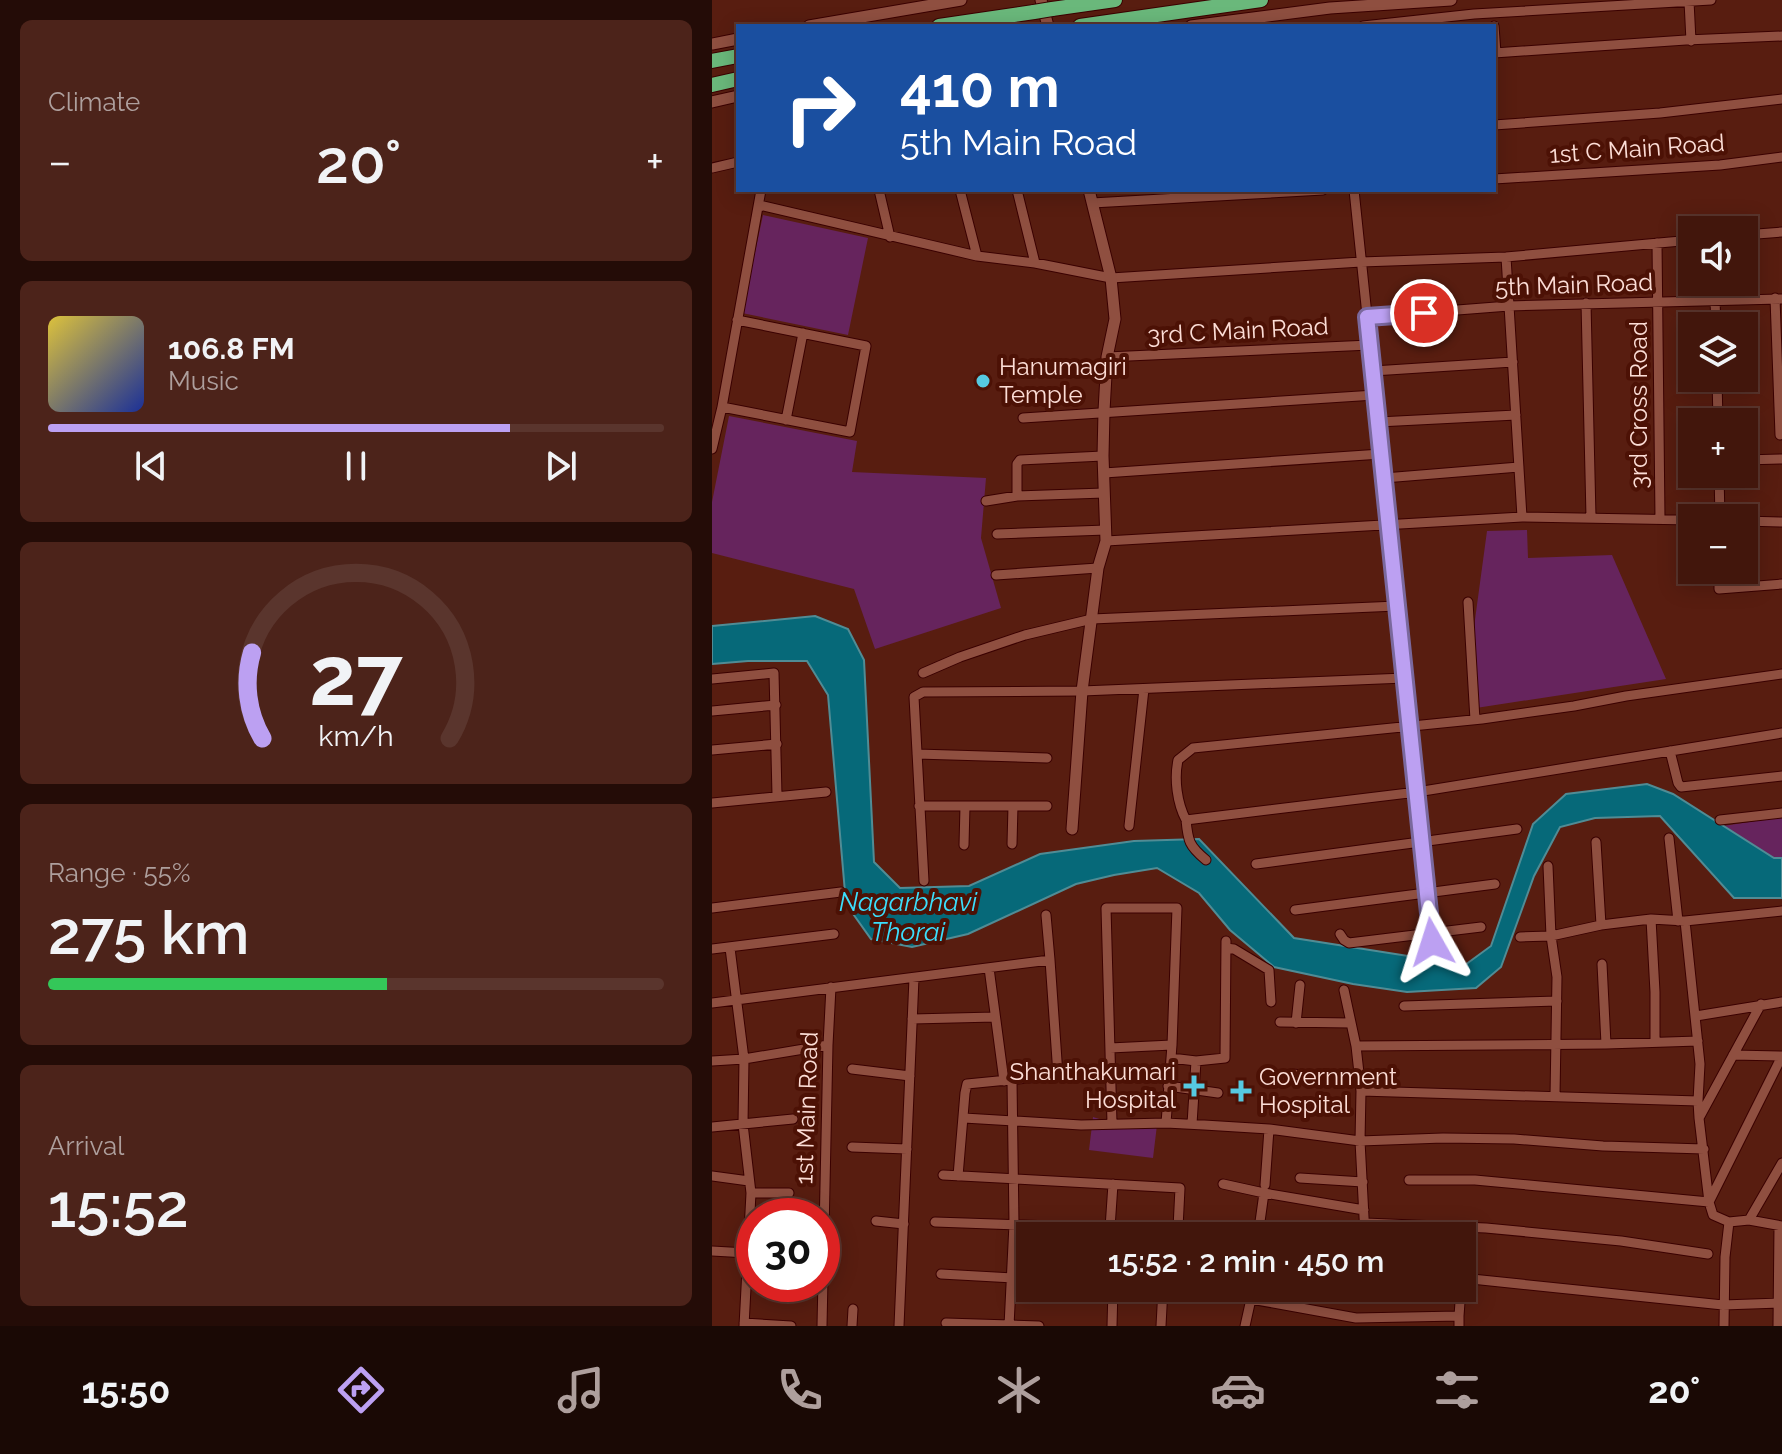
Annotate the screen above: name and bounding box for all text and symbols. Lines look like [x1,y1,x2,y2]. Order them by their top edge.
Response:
text: 410 m [900,54,1060,120]
icon: right [768,56,872,160]
text: Climate [48,87,140,117]
text: 5th Main Road [900,121,1137,163]
text: 20° [316,127,401,197]
street label: 1st C Main Road [1548,128,1726,169]
text: − [48,136,72,187]
text: + [646,136,664,187]
map controls [1678,216,1758,584]
button: sound [1678,216,1758,296]
street label: 5th Main Road [1494,267,1654,302]
pin [1390,279,1458,347]
icon: arrive [1402,291,1446,335]
street label: 3rd C Main Road [1147,311,1329,350]
button: layers [1678,312,1758,392]
street label: 3rd Cross Road [1624,321,1653,489]
text: 106.8 FM [168,331,295,366]
place label: Hanumagiri Temple [999,352,1127,409]
text: Music [168,366,239,396]
marker: Hanumagiri Temple [974,372,992,390]
button: + [1678,408,1758,488]
icon: previous [129,444,173,488]
icon: pause [334,444,378,488]
icon: next [539,444,583,488]
button: − [1678,504,1758,584]
text: 27 [309,627,403,724]
text: km/h [318,719,394,753]
text: Range · 55% [48,858,191,888]
water label: Nagarbhavi Thorai [839,887,979,947]
text: 275 km [48,898,249,968]
position arrow [1390,900,1474,984]
street label: 1st Main Road [789,1031,824,1185]
place label: Shanthakumari Hospital [1010,1057,1176,1114]
place label: Government Hospital [1259,1062,1397,1119]
marker: Shanthakumari Hospital [1183,1075,1205,1097]
marker: Government Hospital [1230,1080,1252,1102]
text: Arrival [48,1131,124,1161]
text: 15:52 [48,1171,189,1241]
speed limit sign: 30 [736,1198,840,1302]
text: 15:52 · 2 min · 450 m [1108,1244,1384,1279]
icon: directions [333,1362,389,1418]
icon: music [553,1362,609,1418]
icon: phone [772,1362,828,1418]
icon: climate [991,1362,1047,1418]
icon: car [1210,1362,1266,1418]
icon: filters [1429,1362,1485,1418]
text: 15:50 [82,1369,170,1411]
text: 20° [1648,1369,1700,1411]

